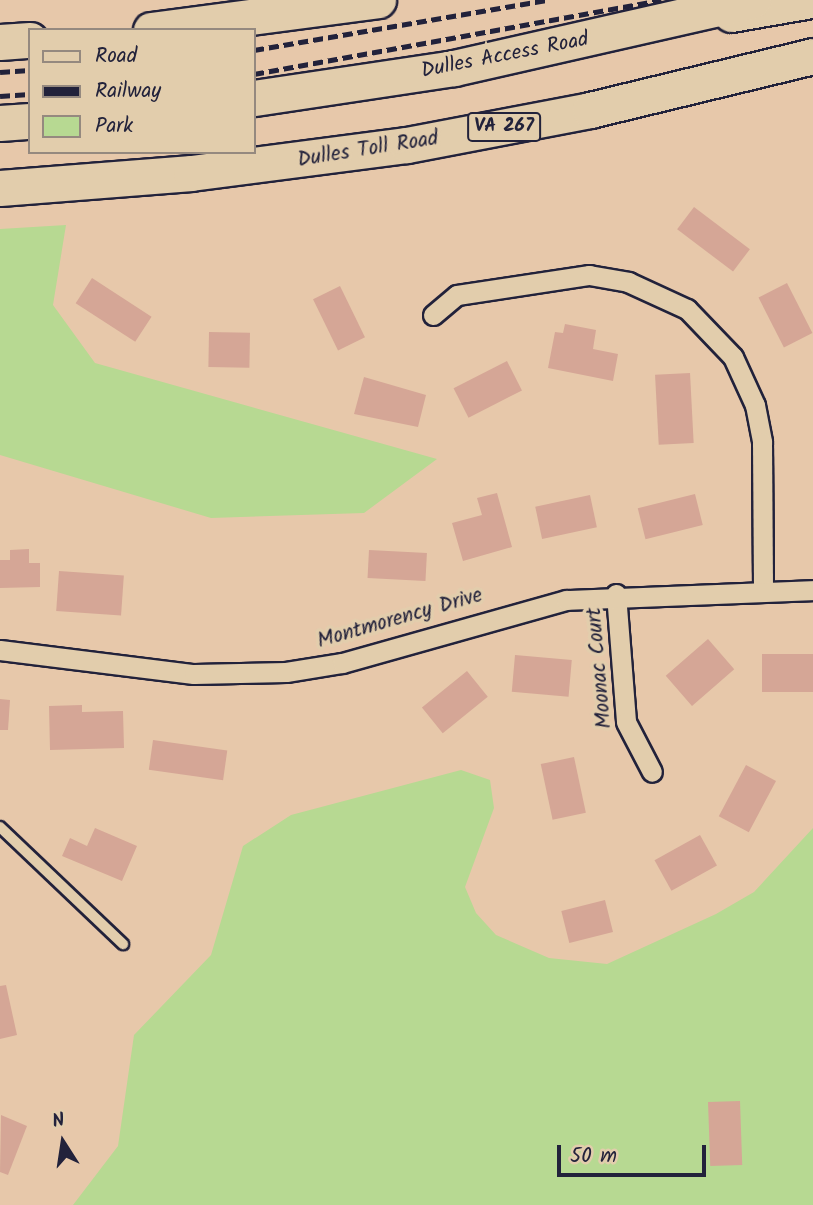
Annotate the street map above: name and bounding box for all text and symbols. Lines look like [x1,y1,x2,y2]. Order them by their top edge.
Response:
street label: Dulles Access Road [419,27,591,85]
legend [28,28,256,154]
text: Road [95,40,137,73]
text: Railway [95,75,161,108]
text: Park [95,110,133,143]
road number: VA 267 [466,111,542,142]
street label: Dulles Toll Road [296,126,440,174]
street label: Montmorency Drive [315,583,485,655]
street label: Moonac Court [582,606,618,730]
text: N [50,1106,68,1137]
north arrow [28,1107,98,1177]
scale bar [561,1132,710,1176]
text: 50 m [570,1140,617,1173]

